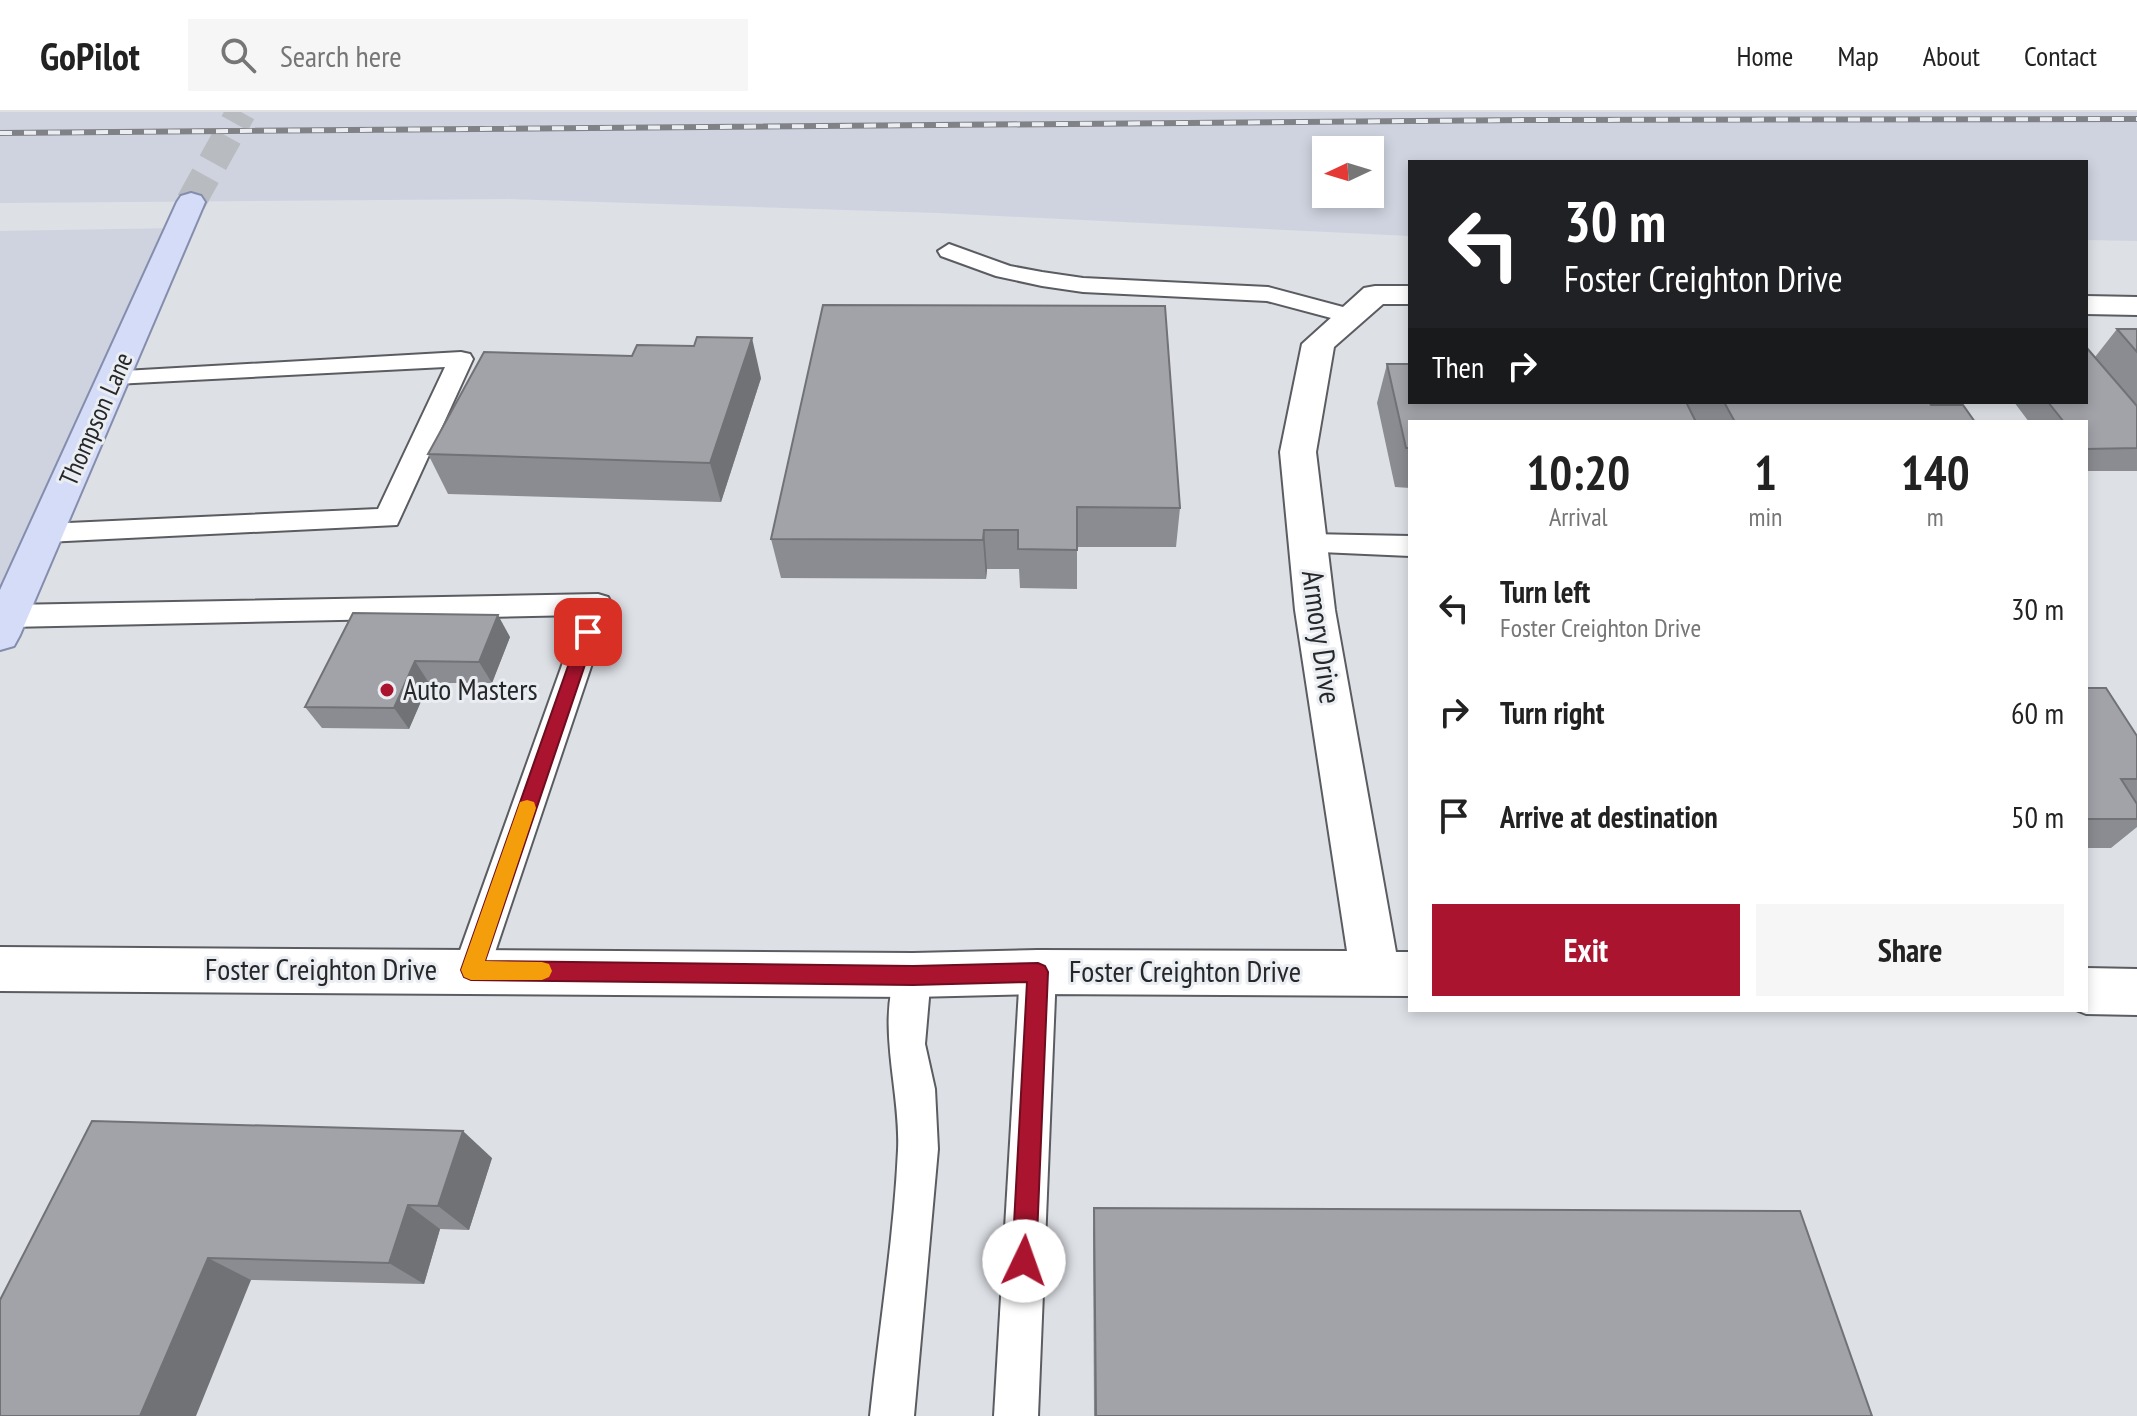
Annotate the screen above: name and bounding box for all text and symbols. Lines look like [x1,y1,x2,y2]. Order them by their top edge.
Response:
search box [188,19,748,91]
text: GoPilot [40,31,140,80]
icon: search [216,33,260,77]
text: Search here [280,36,402,75]
text: Home [1737,37,1793,74]
text: Map [1837,37,1879,74]
text: About [1923,37,1980,74]
text: Contact [2024,37,2097,74]
north arrow [1312,136,1384,208]
map controls [1312,136,1384,208]
text: 30 m [1564,185,1666,257]
icon: left [1432,192,1536,296]
text: Foster Creighton Drive [1564,255,1843,302]
icon: right [1500,344,1544,388]
street label: Thompson Lane [51,347,140,491]
text: Then [1432,347,1484,386]
text: 10:20 [1526,441,1630,503]
text: 1 [1754,441,1777,503]
text: 140 [1901,441,1970,503]
text: Arrival [1549,500,1608,533]
text: min [1748,500,1782,533]
text: m [1927,500,1944,533]
street label: Armory Drive [1294,568,1351,706]
text: Turn left [1500,572,1590,611]
icon: left [1432,586,1476,630]
text: 30 m [2011,589,2064,628]
pin [554,598,622,666]
icon: arrive [566,610,610,654]
text: Foster Creighton Drive [1500,611,1701,644]
place label: Auto Masters [403,669,538,708]
marker: Auto Masters [378,681,396,699]
icon: right [1432,690,1476,734]
text: Turn right [1500,693,1604,732]
text: 60 m [2011,693,2064,732]
icon: arrive [1432,794,1476,838]
text: Arrive at destination [1500,797,1718,836]
text: 50 m [2011,797,2064,836]
button: Exit [1432,904,1740,996]
button: Share [1756,904,2064,996]
street label: Foster Creighton Drive [205,949,437,988]
street label: Foster Creighton Drive [1069,951,1301,990]
position arrow [982,1219,1066,1303]

